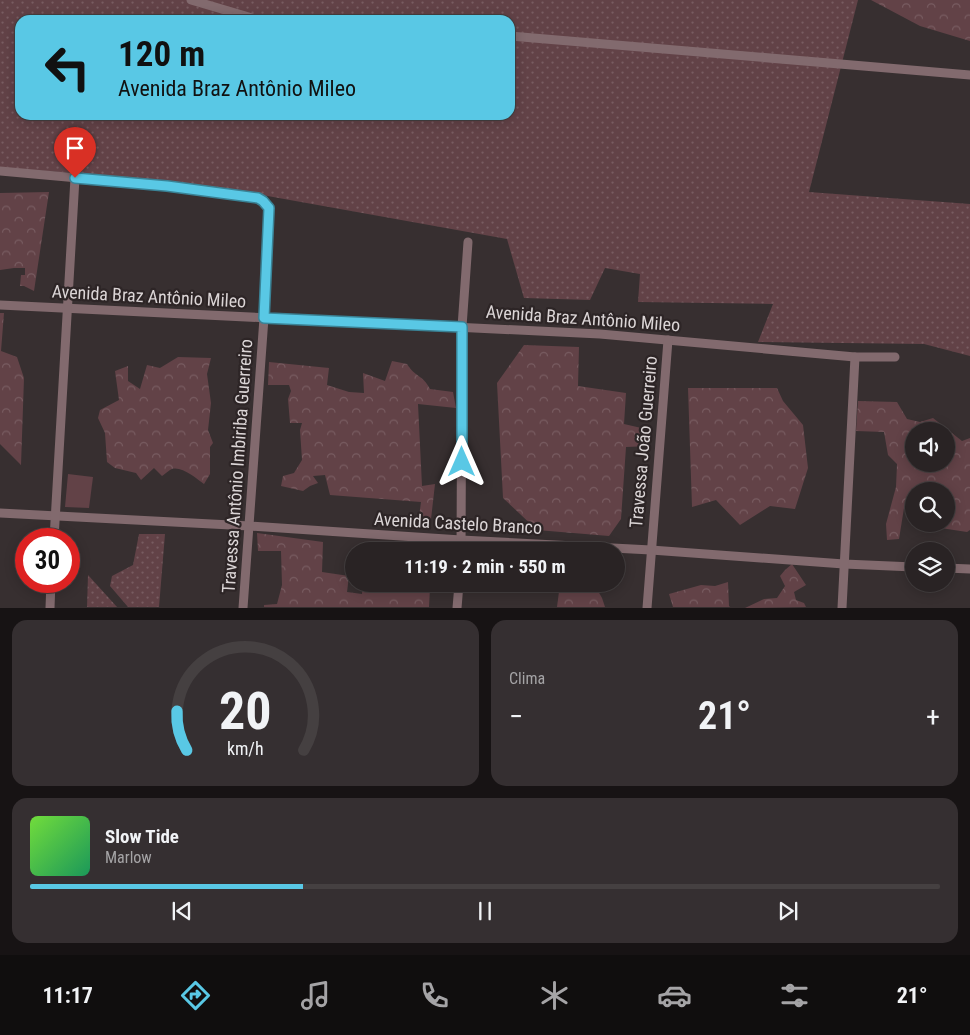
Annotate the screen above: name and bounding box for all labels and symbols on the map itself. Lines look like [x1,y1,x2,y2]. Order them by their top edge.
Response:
pin [54,127,96,178]
street label: Avenida Braz Antônio Mileo [51,280,247,312]
street label: Avenida Braz Antônio Mileo [485,301,681,335]
street label: Travessa Antônio Imbiriba Guerreiro [218,338,256,594]
street label: Travessa João Guerreiro [625,355,661,529]
position arrow [435,435,487,487]
street label: Avenida Castelo Branco [373,508,543,538]
speed limit sign: 30 [15,528,80,593]

